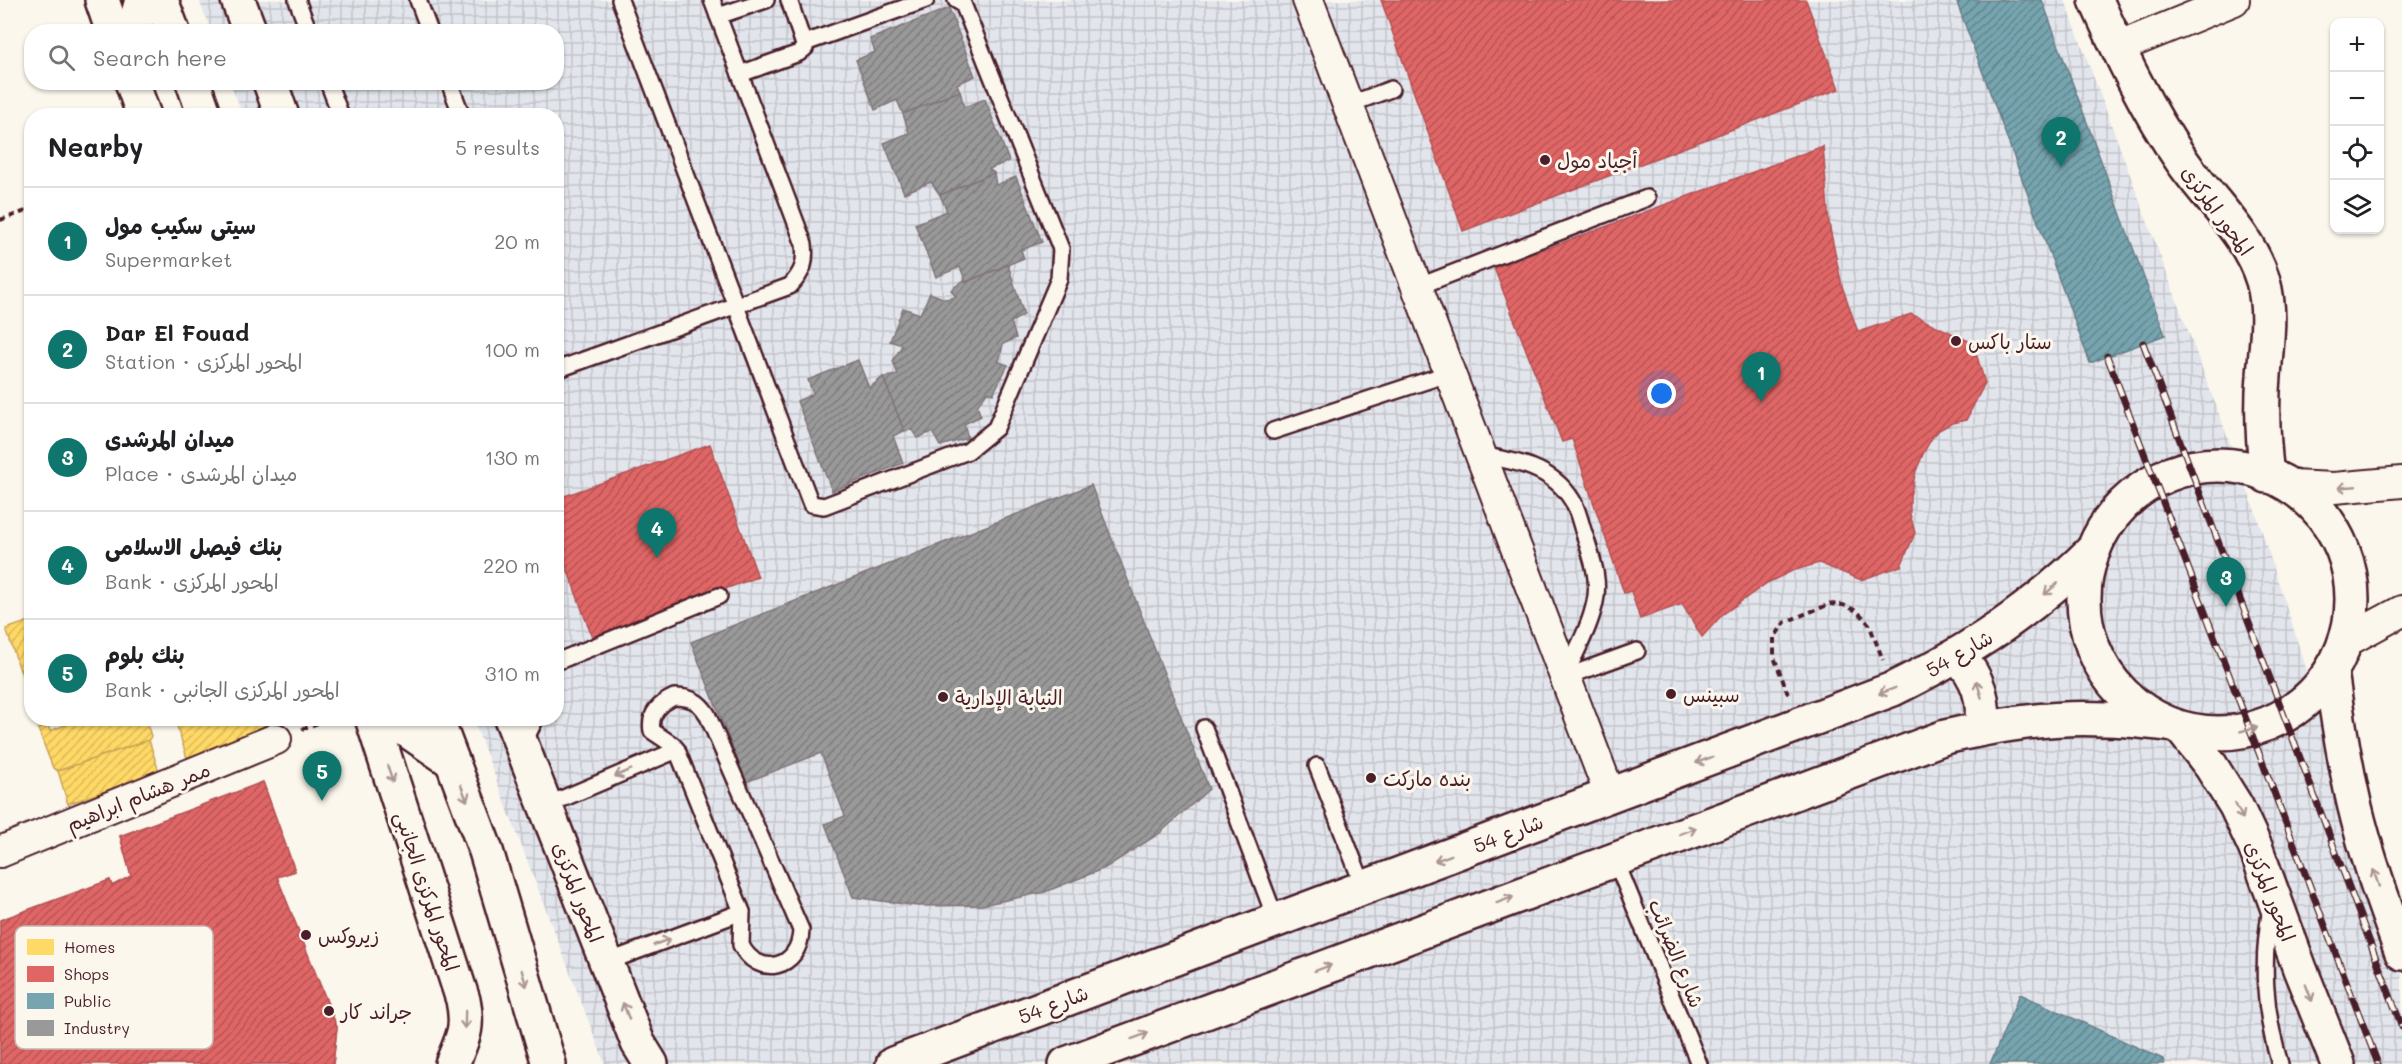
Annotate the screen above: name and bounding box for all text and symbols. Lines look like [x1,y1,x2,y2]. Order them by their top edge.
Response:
map controls [2330,18,2384,234]
button: + [2330,18,2384,72]
search box [24,24,564,90]
icon: search [45,41,78,74]
text: Search here [93,43,227,72]
button: − [2330,72,2384,126]
pin: 2 [2042,118,2080,167]
button: locate [2330,126,2384,180]
text: Nearby [48,130,143,164]
text: 5 results [455,134,540,160]
place label: أجياد مول [1557,147,1637,173]
marker: أجياد مول [1538,153,1552,167]
street label: المحور المركزى [2176,160,2260,260]
button: layers [2330,180,2384,234]
text: سيتى سكيب مول [105,211,256,240]
text: 1 [63,228,72,254]
text: 20 m [494,228,540,254]
text: Supermarket [105,246,232,272]
text: Dar El Fouad [105,318,249,347]
place label: ستار باكس [1968,328,2052,354]
marker: ستار باكس [1949,334,1963,348]
text: 2 [62,336,73,362]
text: 100 m [484,336,540,362]
text: Station · المحور المركزى [105,348,302,374]
pin: 1 [1742,352,1780,402]
your location [1647,379,1676,408]
text: ميدان المرشدى [105,424,235,453]
text: 3 [62,444,74,470]
text: 130 m [485,444,540,470]
text: Place · ميدان المرشدى [105,460,297,486]
one-way arrow [2337,482,2357,493]
pin: 4 [638,508,676,558]
text: بنك فيصل الاسلامى [105,532,282,561]
text: 4 [61,552,74,578]
text: 220 m [483,552,540,578]
pin: 3 [2206,558,2246,607]
text: Bank · المحور المركزى [105,568,279,594]
one-way arrow [2044,582,2059,596]
street label: شارع 54 [1921,623,1998,684]
text: بنك بلوم [105,640,185,669]
text: 5 [62,660,73,686]
text: 310 m [485,660,540,686]
text: Bank · المحور المركزى الجانبى [105,676,340,702]
one-way arrow [1973,680,1984,699]
place label: سبينس [1683,681,1740,707]
place label: النيابة الإدارية [955,684,1063,711]
one-way arrow [1878,686,1896,697]
marker: سبينس [1664,687,1678,701]
marker: النيابة الإدارية [936,690,950,704]
one-way arrow [2239,723,2258,734]
pin: 5 [302,752,342,801]
street label: ممر هشام ابراهيم [62,755,215,839]
one-way arrow [1695,755,1714,766]
one-way arrow [385,764,396,783]
place label: بنده ماركت [1383,765,1471,791]
one-way arrow [614,768,632,779]
marker: بنده ماركت [1364,771,1378,785]
one-way arrow [459,783,470,802]
one-way arrow [2233,802,2245,820]
street label: المحور المركزى الجانبى [389,808,466,975]
street label: شارع 54 [1469,808,1547,860]
one-way arrow [1678,825,1697,836]
street label: المحور المركزى [2240,837,2302,945]
street label: المحور المركزى [548,838,610,946]
one-way arrow [1434,853,1453,864]
one-way arrow [2369,869,2380,888]
one-way arrow [1496,893,1514,904]
street label: شارع الضرائب [1642,895,1711,1012]
place label: زيروكس [318,922,379,948]
legend [15,926,213,1049]
marker: زيروكس [299,928,313,942]
one-way arrow [652,935,670,946]
text: Homes [64,936,115,957]
one-way arrow [1313,962,1332,973]
text: Shops [64,963,109,984]
one-way arrow [519,968,530,987]
street label: شارع 54 [1014,979,1092,1031]
one-way arrow [2305,983,2316,1002]
text: Public [64,990,111,1011]
place label: جراند كار [339,998,412,1024]
one-way arrow [620,1002,631,1021]
marker: جراند كار [322,1004,336,1018]
one-way arrow [459,1010,470,1030]
text: Industry [64,1017,130,1038]
one-way arrow [1130,1030,1149,1041]

